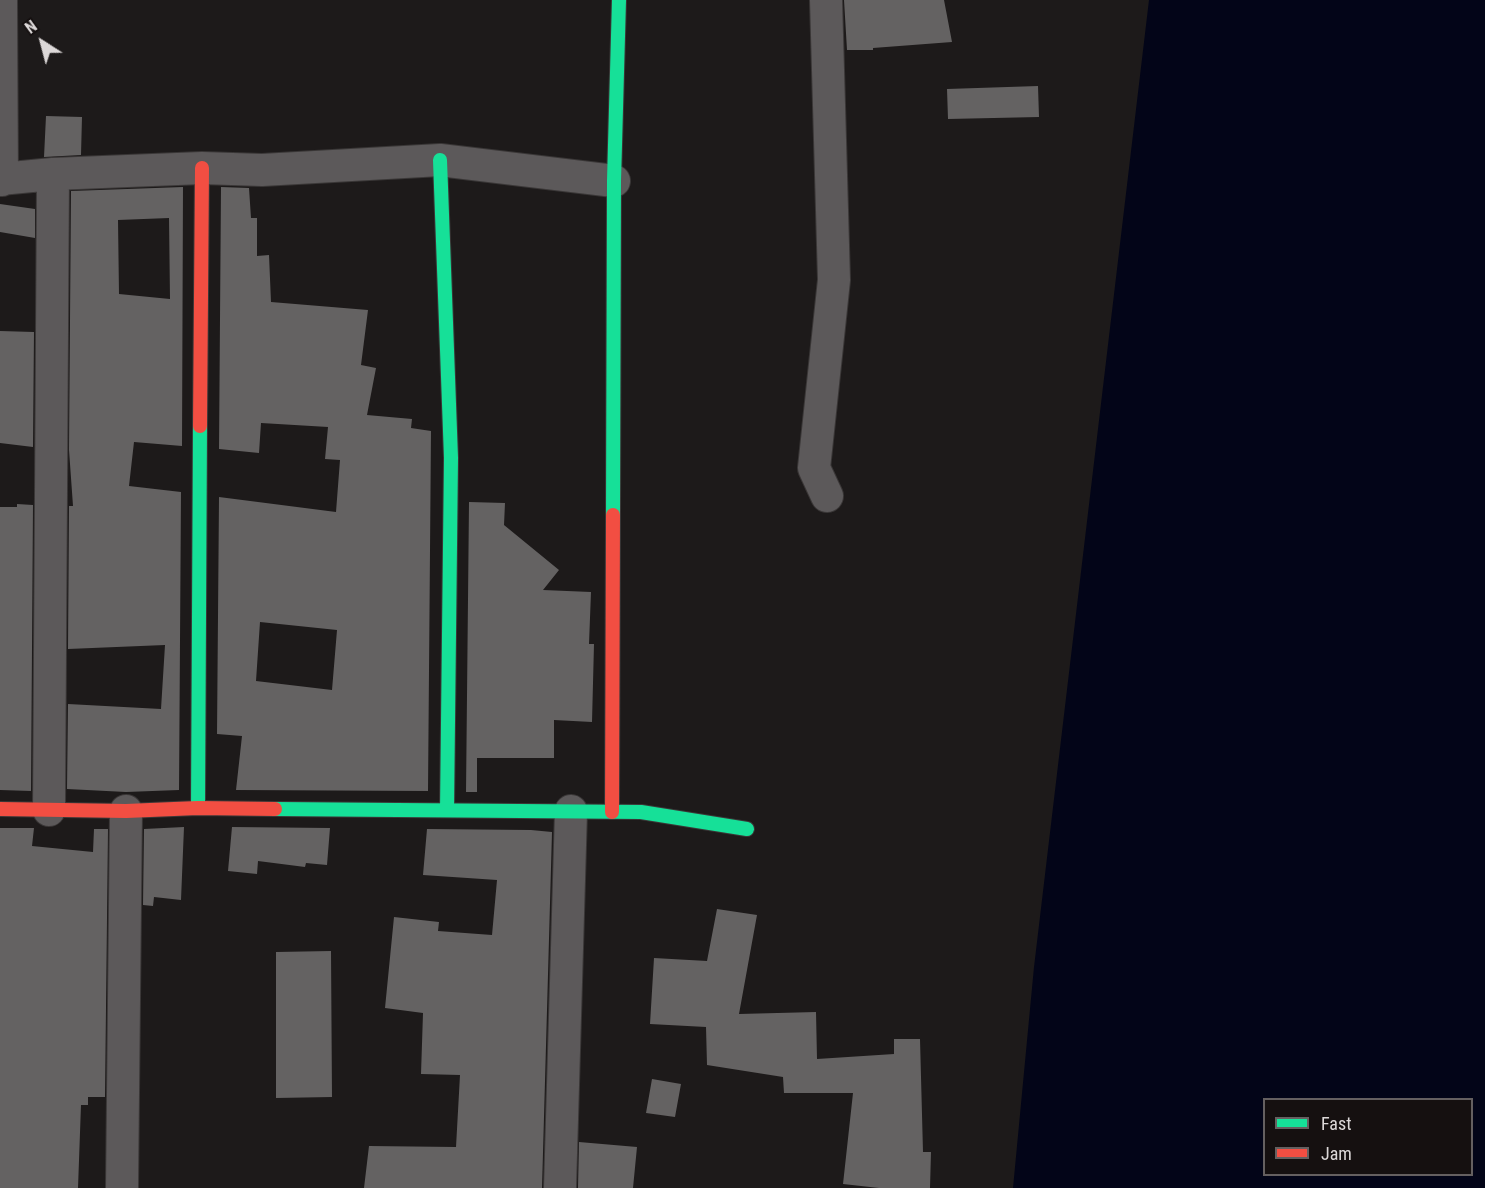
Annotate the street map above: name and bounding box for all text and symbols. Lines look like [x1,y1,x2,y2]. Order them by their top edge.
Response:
north arrow [12,12,72,72]
text: N [22,16,41,38]
legend [1263,1098,1473,1176]
text: Fast [1321,1113,1352,1134]
text: Jam [1321,1143,1352,1164]

